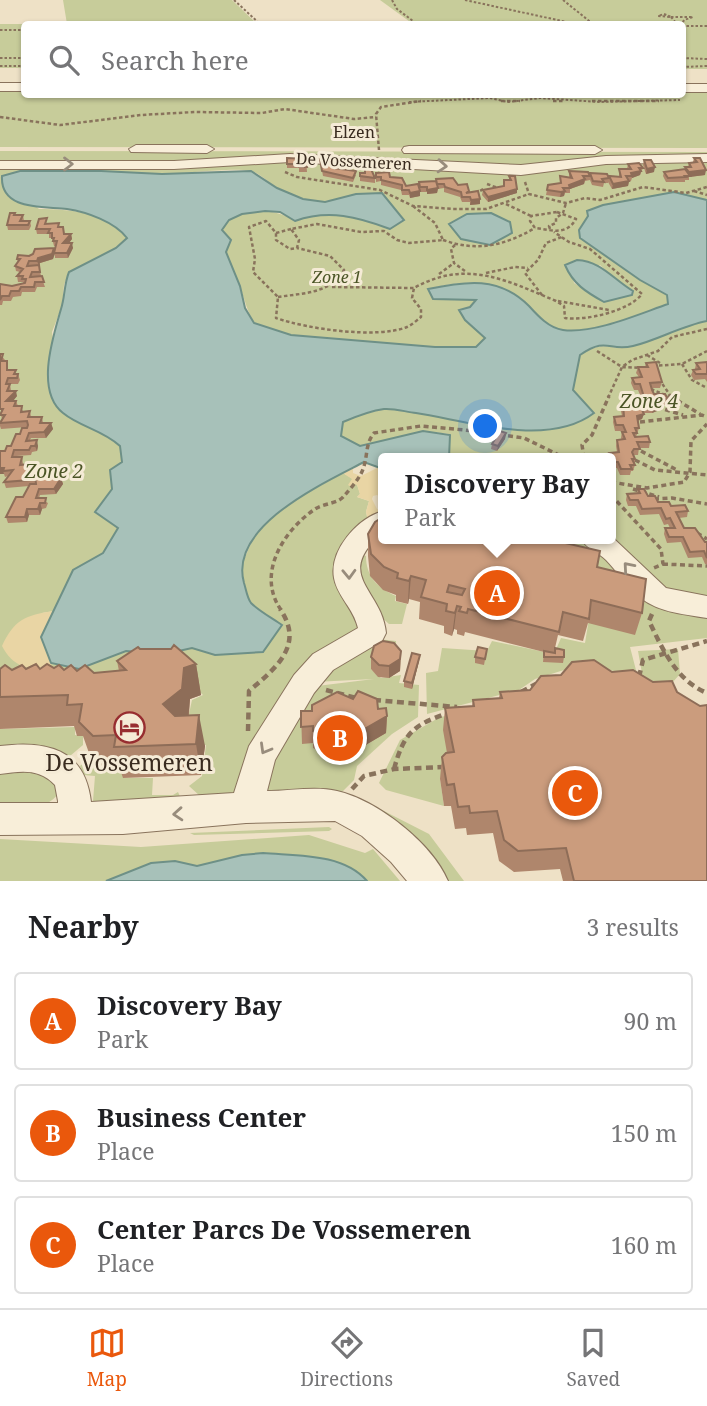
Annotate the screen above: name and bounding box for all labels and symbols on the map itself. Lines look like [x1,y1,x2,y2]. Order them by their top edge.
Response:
street label: Elzen [333,121,375,143]
street label: De Vossemeren [295,147,413,175]
one-way arrow [63,156,74,172]
one-way arrow [437,158,448,173]
park label: Zone 1 [311,266,362,288]
park label: Zone 4 [619,388,678,414]
your location [468,409,502,443]
park label: Zone 2 [24,458,83,484]
one-way arrow [624,562,636,575]
pin: A [474,567,520,619]
one-way arrow [342,569,357,580]
hotel icon: De Vossemeren [112,711,146,745]
pin: B [317,712,363,764]
one-way arrow [260,741,273,754]
place label: De Vossemeren [45,746,213,778]
pin: C [552,767,598,819]
one-way arrow [172,806,183,821]

